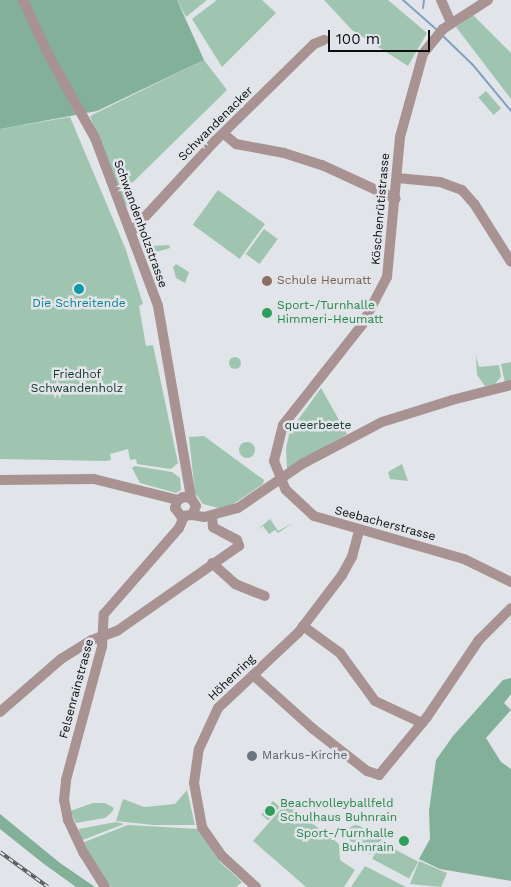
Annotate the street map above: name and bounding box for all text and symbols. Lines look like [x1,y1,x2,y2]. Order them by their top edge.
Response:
scale bar [331,20,434,52]
text: 100 m [336,30,380,48]
street label: Schwandenacker [176,84,256,164]
street label: Köschenrütistrasse [369,152,393,266]
street label: Schwandenholzstrasse [110,158,170,290]
place label: Schule Heumatt [277,274,371,288]
marker: Schule Heumatt [261,275,273,287]
marker: Die Schreitende [73,283,85,295]
place label: Die Schreitende [32,297,126,311]
place label: Sport-/Turnhalle Himmeri-Heumatt [277,299,383,327]
marker: Sport-/Turnhalle Himmeri-Heumatt [261,307,273,319]
park label: Friedhof Schwandenholz [31,368,123,396]
park label: queerbeete [285,419,351,433]
street label: Seebacherstrasse [333,504,437,544]
street label: Felsenrainstrasse [57,638,97,740]
street label: Höhenring [206,652,258,704]
place label: Markus-Kirche [262,749,347,763]
marker: Markus-Kirche [246,750,258,762]
place label: Beachvolleyballfeld Schulhaus Buhnrain [280,797,397,825]
marker: Beachvolleyballfeld Schulhaus Buhnrain [264,805,276,817]
place label: Sport-/Turnhalle Buhnrain [296,827,394,855]
marker: Sport-/Turnhalle Buhnrain [398,835,410,847]

